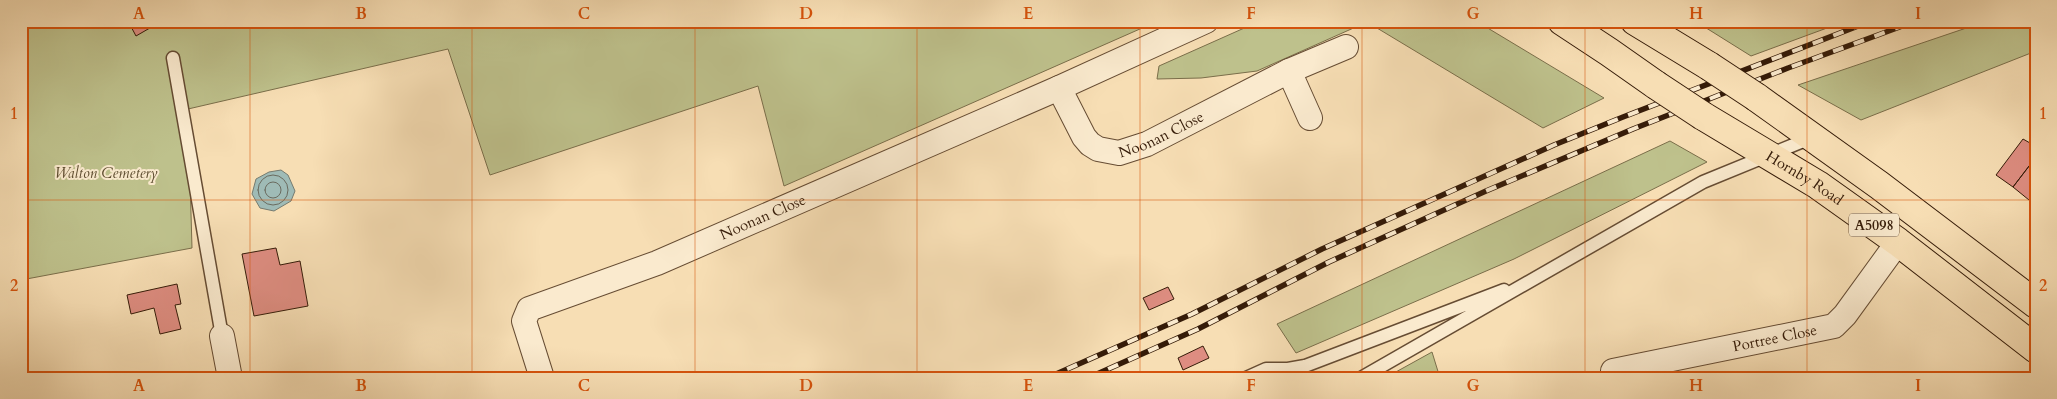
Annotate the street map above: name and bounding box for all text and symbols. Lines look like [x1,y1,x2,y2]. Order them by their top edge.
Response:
text: A [133,3,145,25]
text: B [355,3,367,25]
text: C [578,3,590,25]
text: D [799,3,813,25]
text: E [1023,3,1033,25]
text: F [1246,3,1256,25]
text: G [1466,3,1480,25]
text: H [1689,3,1703,25]
text: I [1915,3,1921,25]
text: 1 [10,103,18,125]
text: 1 [2039,103,2047,125]
street label: Noonan Close [1116,106,1207,163]
street label: Hornby Road [1762,146,1847,210]
park label: Walton Cemetery [54,163,158,183]
street label: Noonan Close [717,189,809,245]
road number: A5098 [1849,214,1899,236]
text: 2 [10,275,18,297]
text: 2 [2039,275,2047,297]
street label: Portree Close [1731,320,1819,356]
text: A [133,375,145,397]
text: B [355,375,367,397]
text: C [578,375,590,397]
text: D [799,375,813,397]
text: E [1023,375,1033,397]
text: F [1246,375,1256,397]
text: G [1466,375,1480,397]
text: H [1689,375,1703,397]
text: I [1915,375,1921,397]

